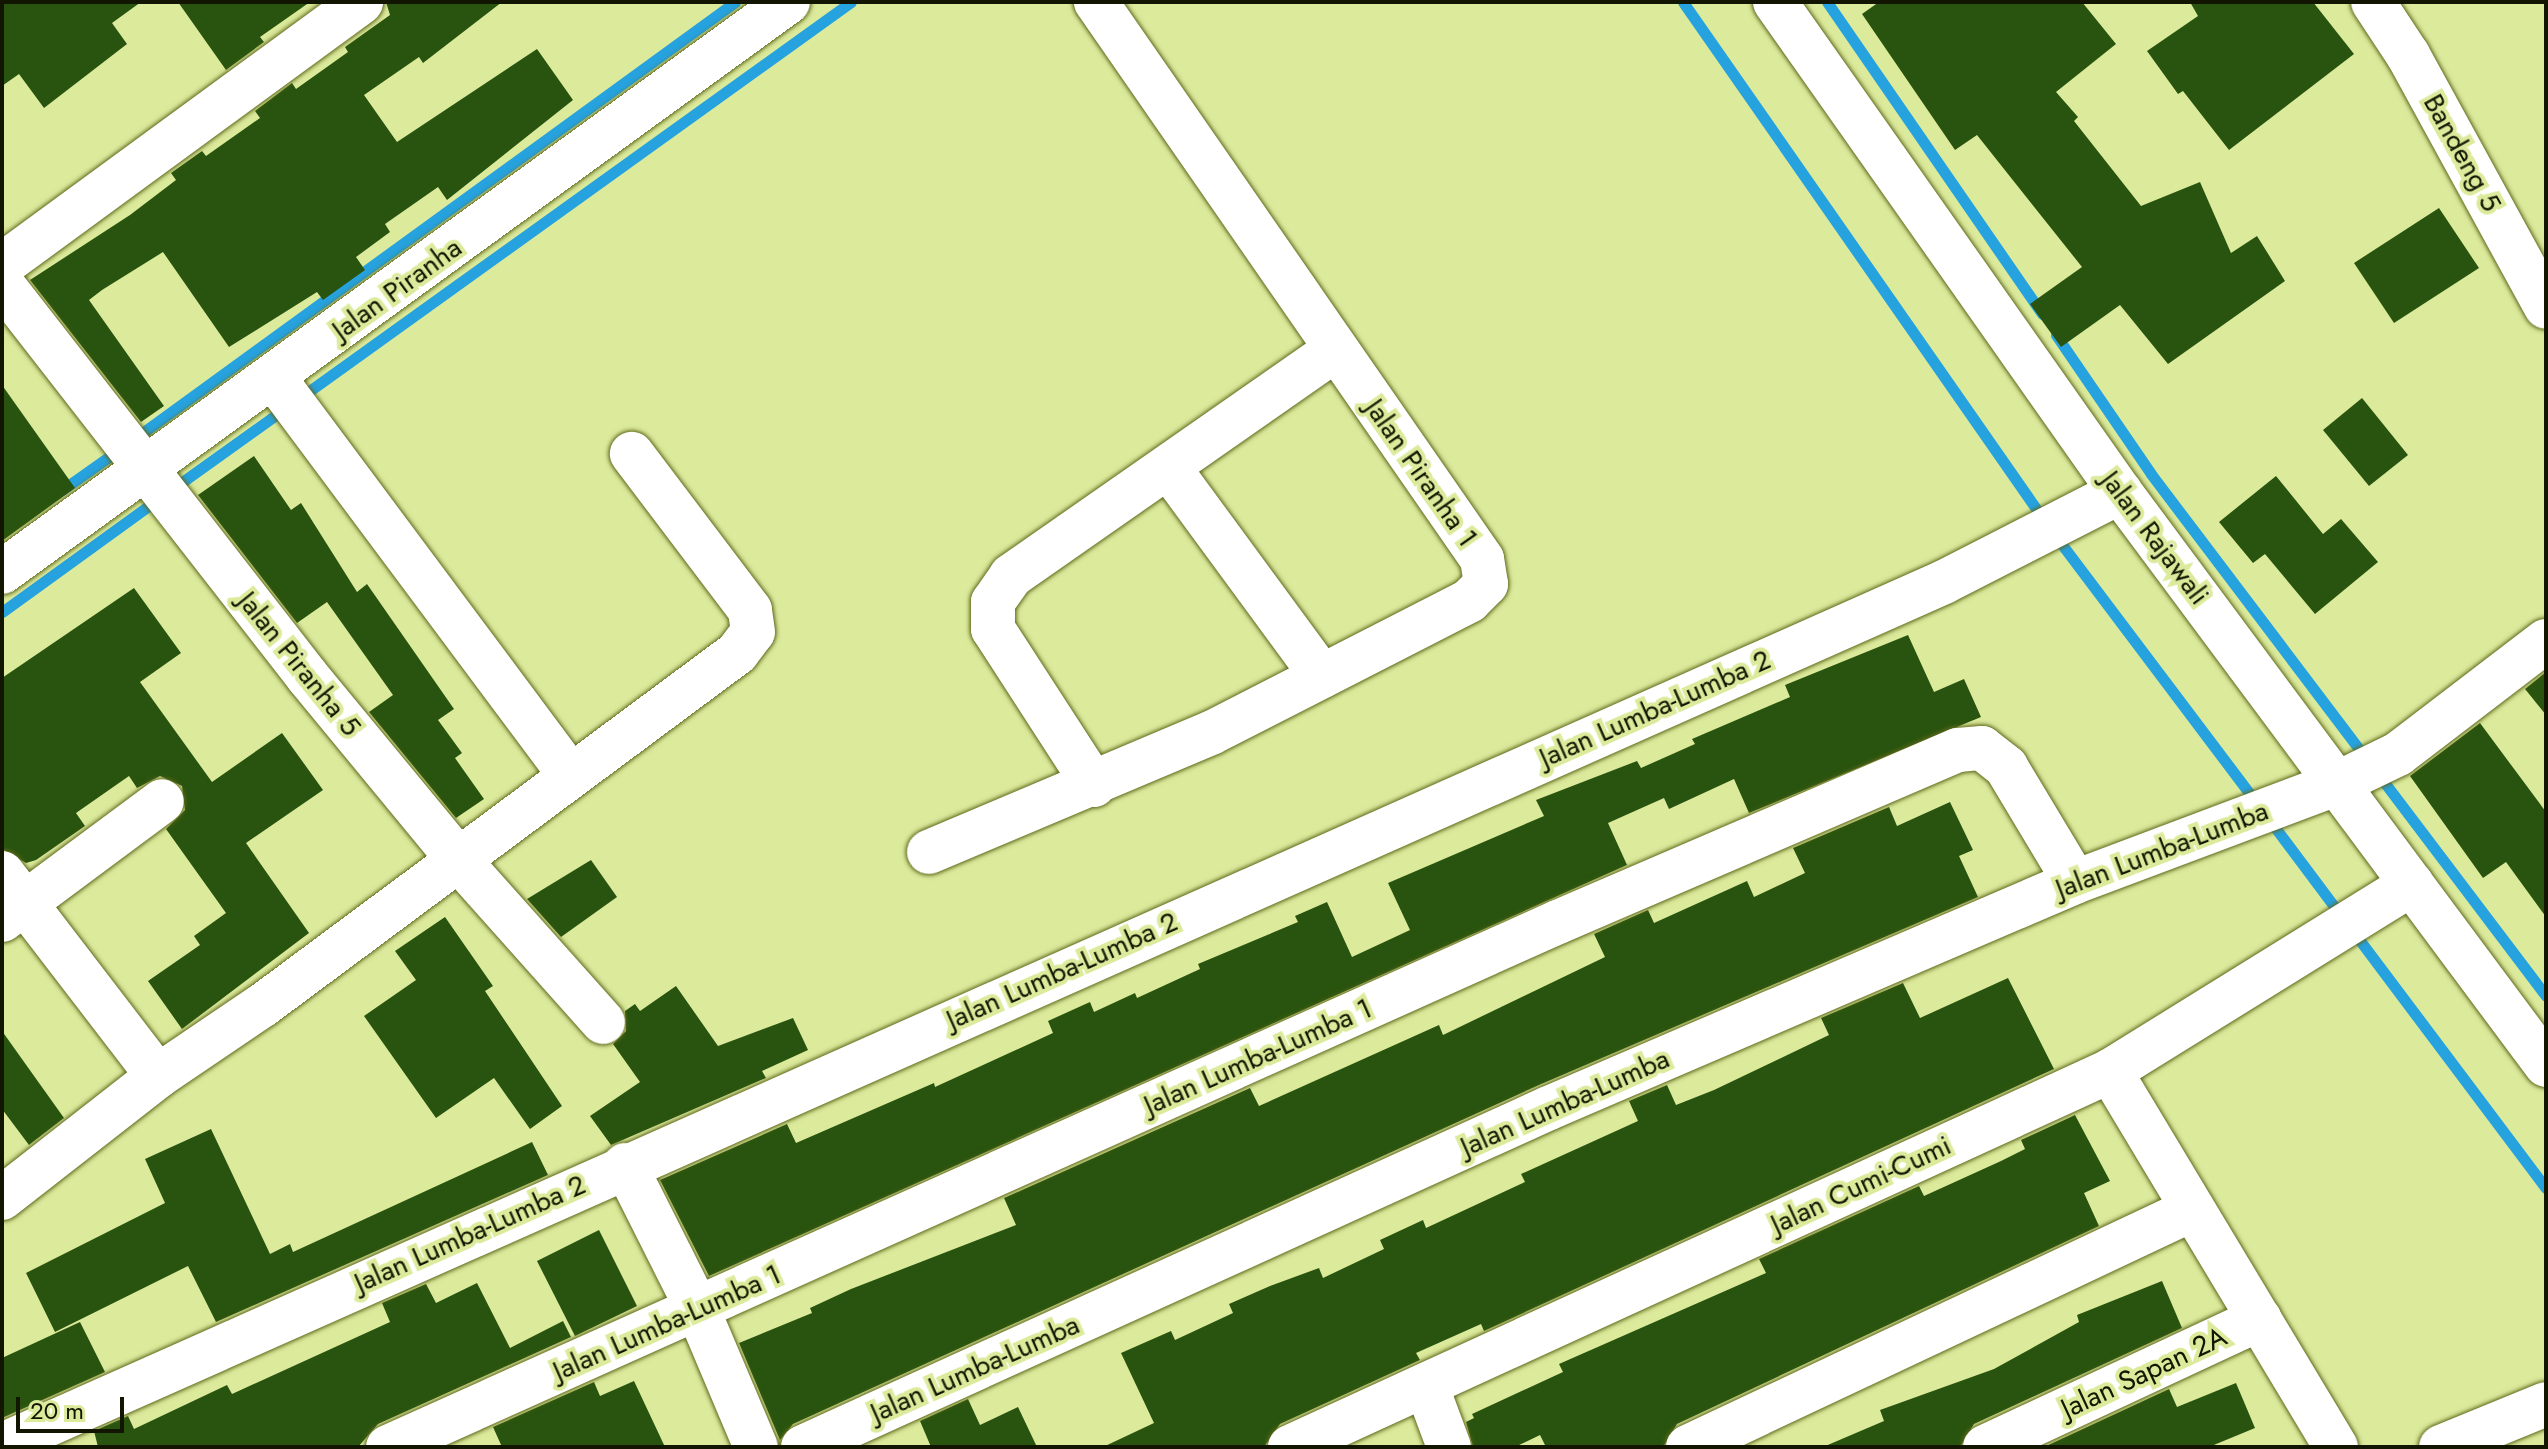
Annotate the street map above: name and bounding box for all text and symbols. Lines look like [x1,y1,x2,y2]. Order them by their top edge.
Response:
street label: Bandeng 5 [2416,88,2508,218]
street label: Jalan Piranha [326,231,468,347]
street label: Jalan Piranha 1 [1358,393,1484,553]
street label: Jalan Rajawali [2094,464,2216,612]
street label: Jalan Piranha 5 [231,585,367,743]
street label: Jalan Lumba-Lumba 2 [1534,643,1776,775]
street label: Jalan Lumba-Lumba [2051,794,2273,906]
street label: Jalan Lumba-Lumba 2 [941,905,1183,1037]
street label: Jalan Lumba-Lumba 1 [1139,992,1377,1122]
street label: Jalan Lumba-Lumba [1455,1042,1675,1164]
street label: Jalan Cumi-Cumi [1766,1129,1956,1241]
street label: Jalan Lumba-Lumba 2 [349,1168,591,1300]
street label: Jalan Lumba-Lumba 1 [548,1258,786,1388]
street label: Jalan Lumba-Lumba [865,1308,1085,1430]
street label: Jalan Sapan 2A [2056,1320,2232,1426]
scale bar [20,1381,128,1431]
text: 20 m [30,1393,84,1428]

